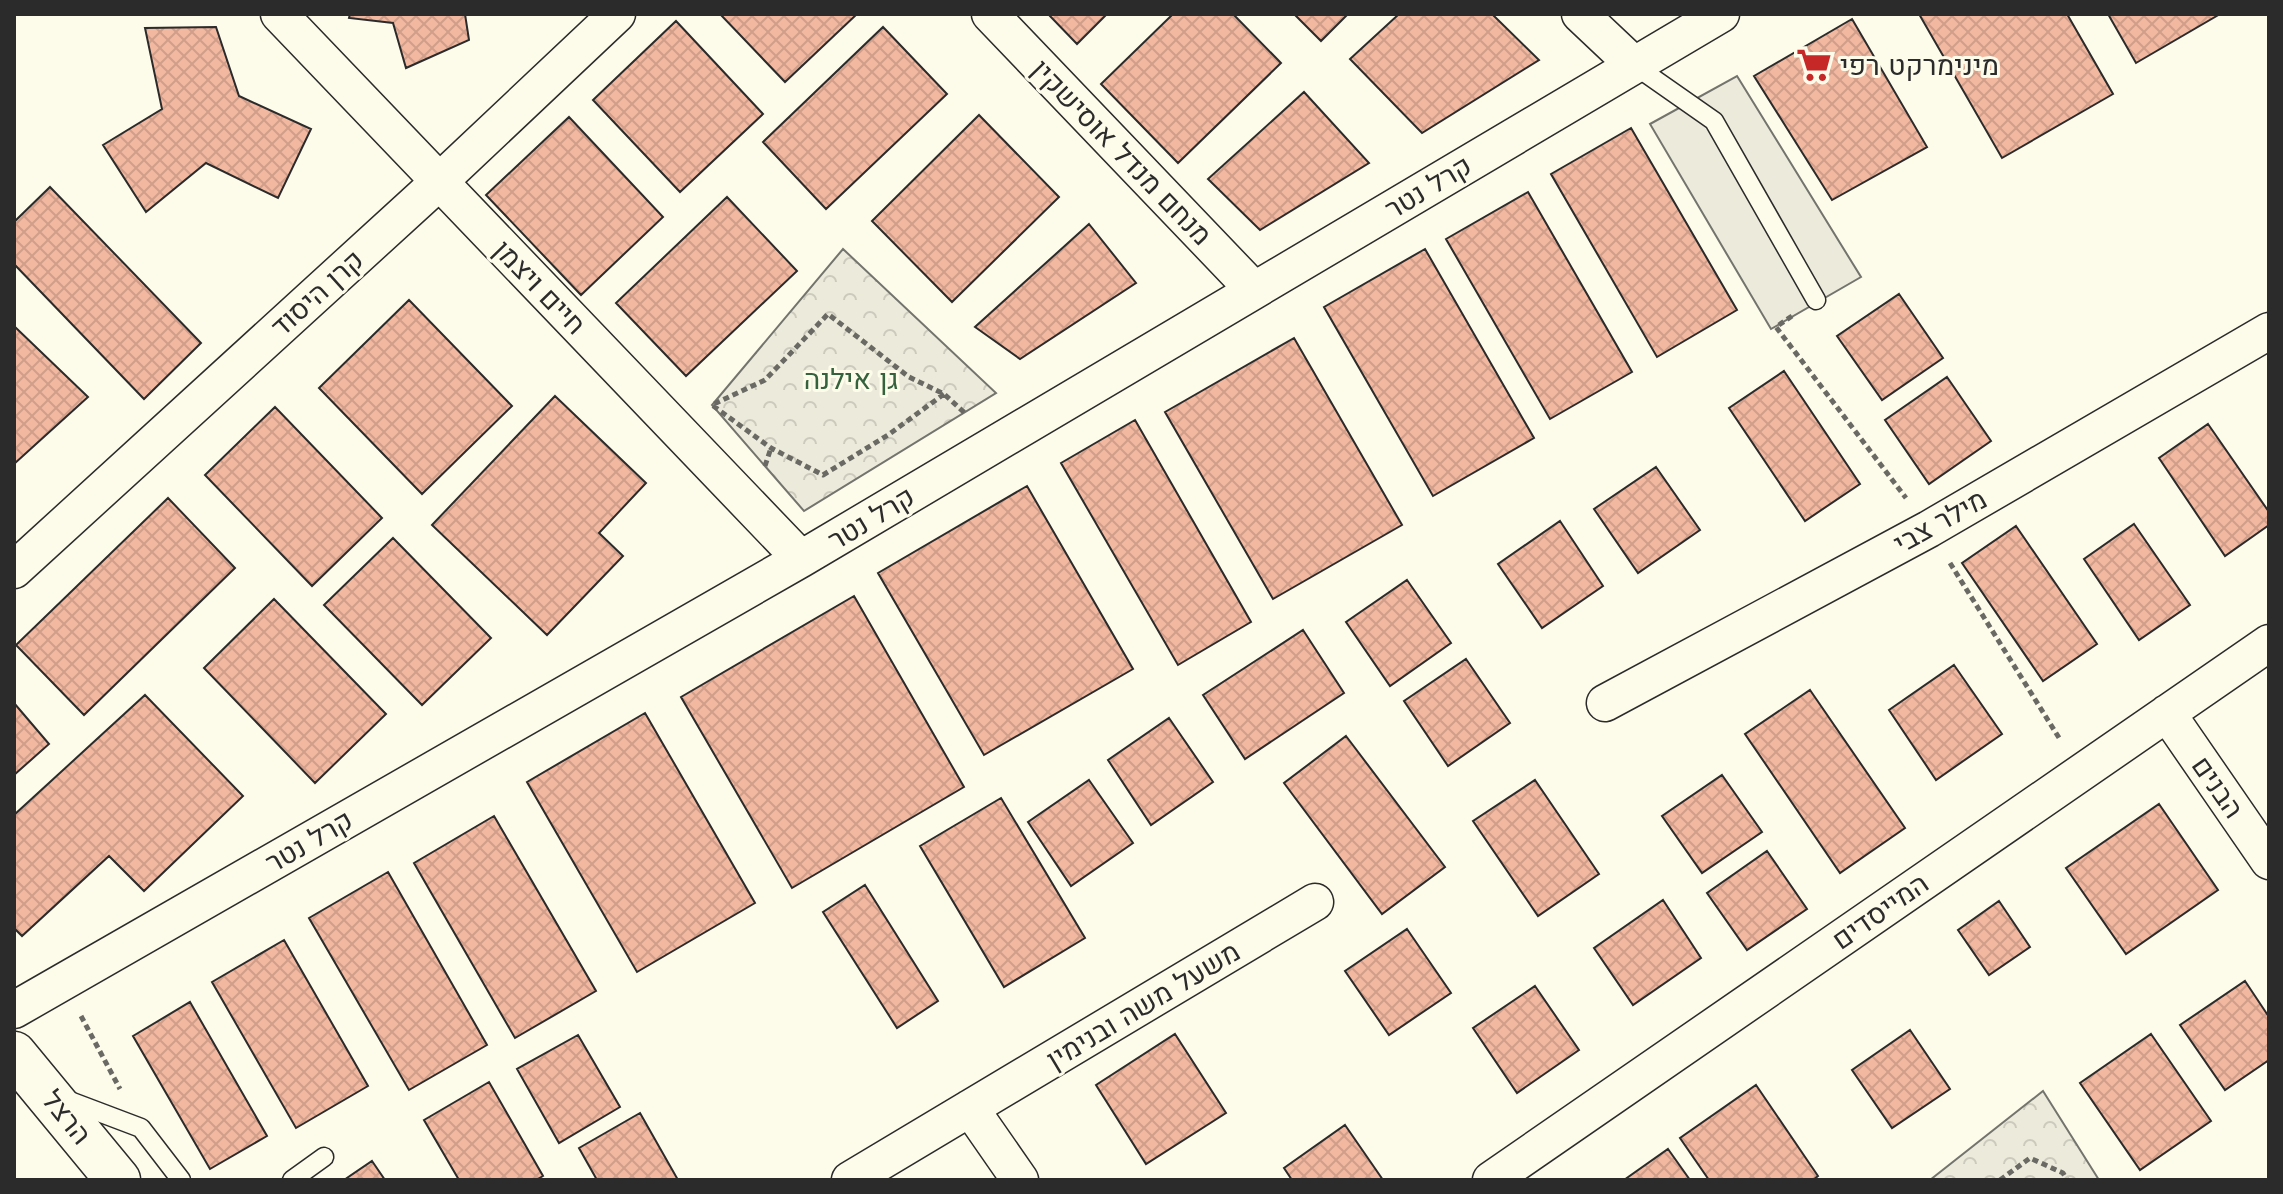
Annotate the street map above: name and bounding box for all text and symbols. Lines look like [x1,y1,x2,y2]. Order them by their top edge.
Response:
place label: מינימרקט רפי [1840,45,1999,86]
supermarket icon: מינימרקט רפי [1795,46,1833,84]
street label: מנחם מנדל אוסישקין [1022,50,1221,255]
street label: קרל נטר [1377,145,1480,229]
street label: חיים ויצמן [484,231,595,344]
street label: קרן היסוד [262,240,373,346]
park label: גן אילנה [804,359,898,400]
street label: קרל נטר [820,476,923,560]
street label: מילר צבי [1886,479,1994,564]
street label: הבנים [2181,748,2254,827]
street label: קרל נטר [258,800,361,883]
street label: המייסדים [1824,863,1937,960]
street label: משעל משה ובנימין [1039,931,1248,1080]
street label: הרצל [32,1081,101,1153]

